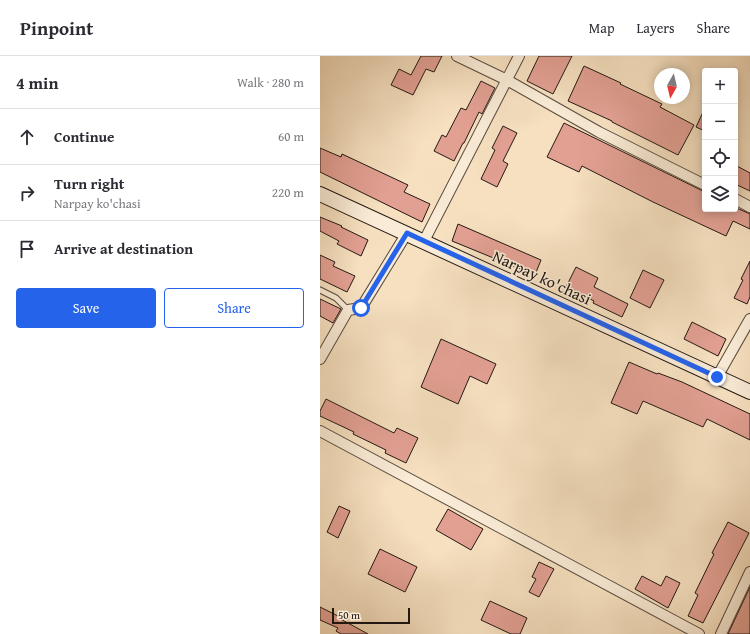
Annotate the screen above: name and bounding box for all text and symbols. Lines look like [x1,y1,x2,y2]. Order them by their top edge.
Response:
text: Pinpoint [20,14,93,42]
text: Map [589,18,615,38]
text: Layers [637,18,675,38]
text: Share [697,18,730,38]
north arrow [654,68,690,104]
map controls [702,68,738,212]
button: + [702,68,738,104]
text: 4 min [16,70,58,95]
text: Walk · 280 m [237,73,304,92]
button: − [702,104,738,140]
icon: ahead [16,126,38,148]
text: Continue [54,126,115,147]
text: 60 m [278,127,304,146]
button: locate [702,140,738,176]
text: Turn right [54,173,125,194]
button: layers [702,176,738,212]
icon: right [16,182,38,204]
text: 220 m [272,183,304,202]
text: Narpay ko'chasi [54,194,141,213]
icon: arrive [16,238,38,260]
text: Arrive at destination [54,238,193,259]
street label: Narpay ko'chasi [489,244,596,311]
button: Save [16,288,156,328]
button: Share [164,288,304,328]
route start [352,299,370,317]
route end [708,368,726,386]
scale bar [332,606,410,625]
text: 50 m [338,607,360,623]

